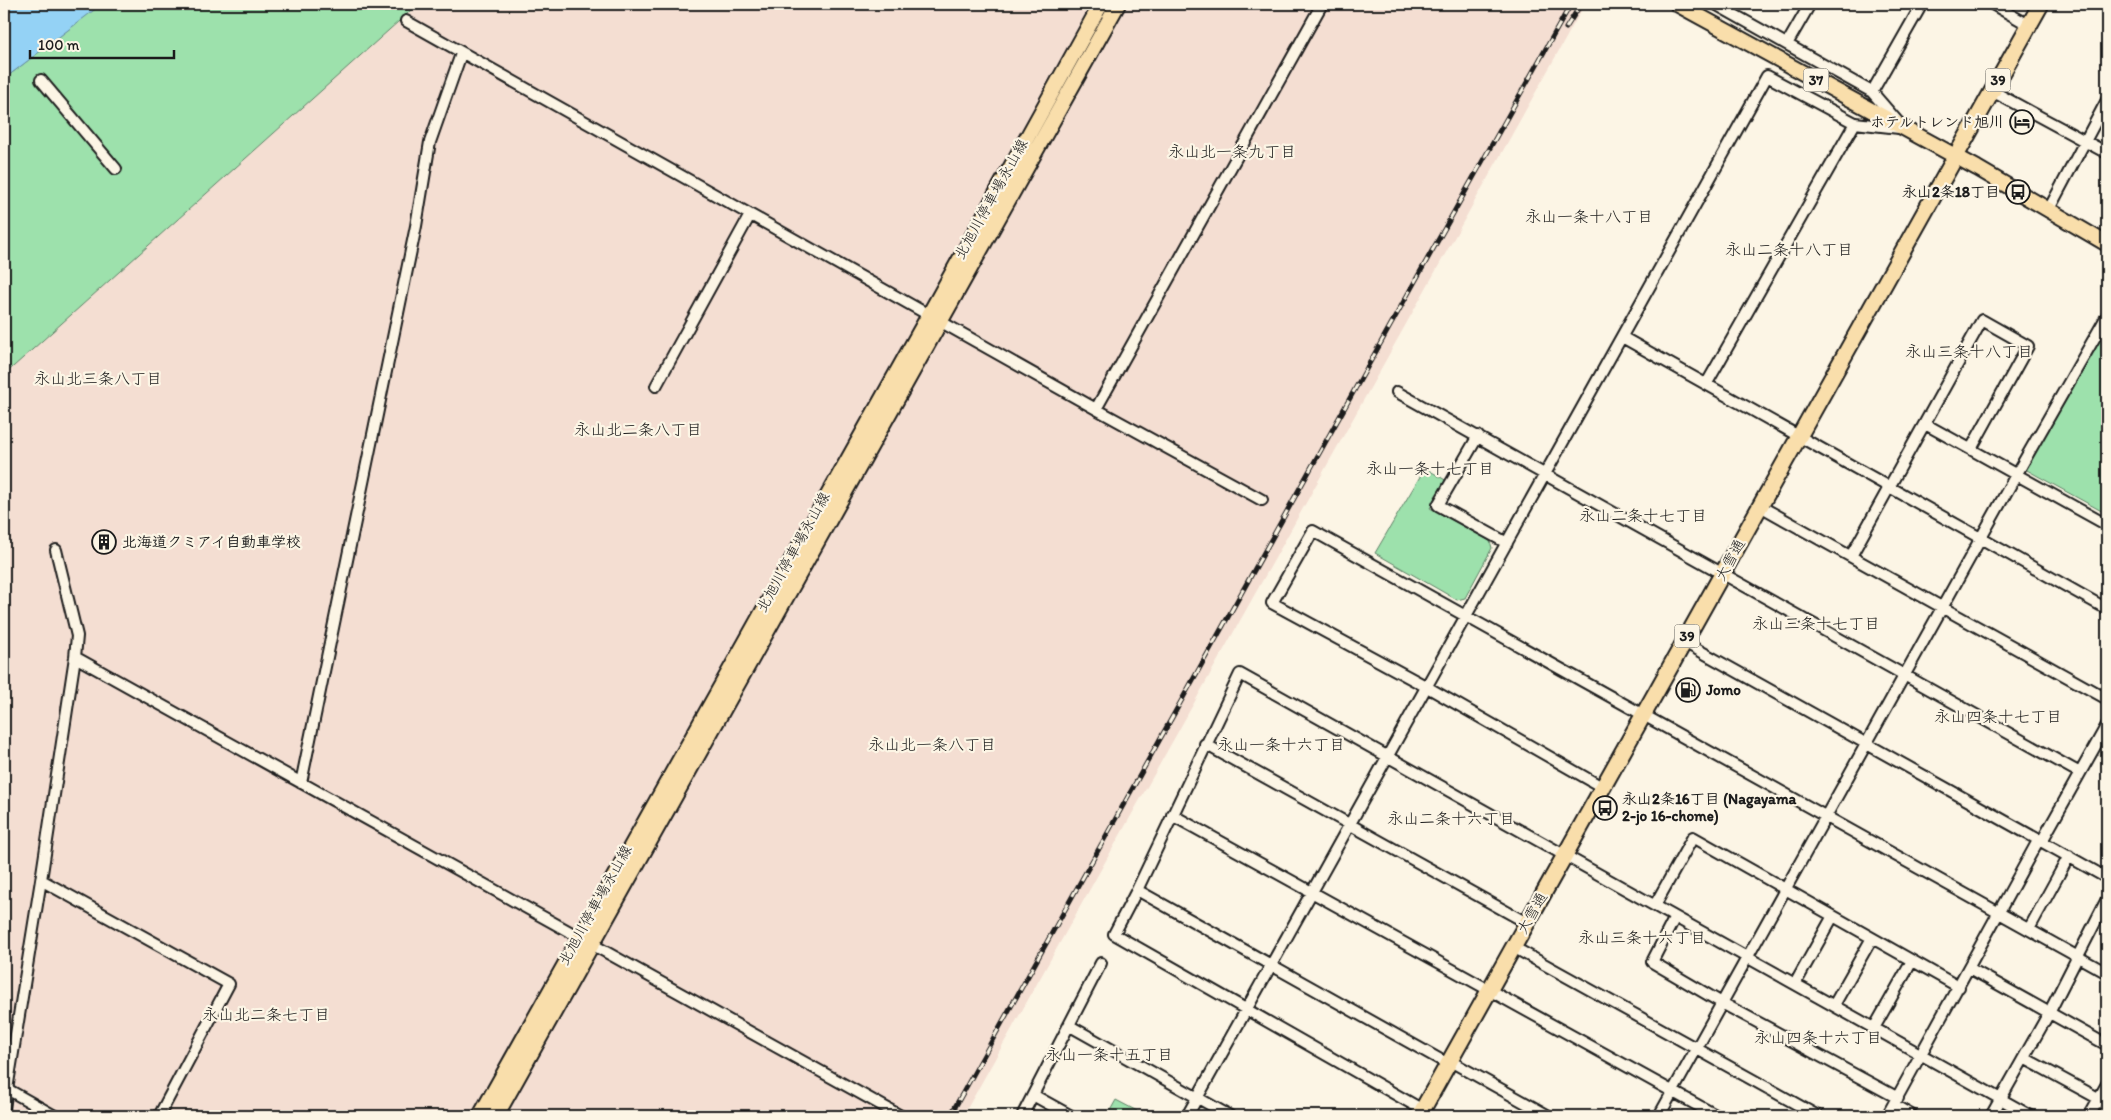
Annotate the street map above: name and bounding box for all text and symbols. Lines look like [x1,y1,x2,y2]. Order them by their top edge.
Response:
scale bar [30,28,174,60]
text: 100 m [38,36,80,54]
road number: 37 [1804,68,1828,92]
road number: 39 [1986,68,2010,92]
hotel icon: ホテルトレンド旭川 [2009,109,2035,135]
place label: ホテルトレンド旭川 [1870,113,2004,131]
street label: 北旭川停車場永山線 [950,136,1032,262]
district label: 永山北一条九丁目 [1168,142,1296,161]
bus stop icon: 永山2条18丁目 [2005,179,2031,205]
place label: 永山2条18丁目 [1902,183,2000,201]
district label: 永山一条十八丁目 [1525,207,1653,226]
district label: 永山二条十八丁目 [1725,240,1853,259]
district label: 永山三条十八丁目 [1905,342,2033,361]
district label: 永山北三条八丁目 [34,369,162,388]
district label: 永山北二条八丁目 [574,420,702,439]
district label: 永山一条十七丁目 [1366,459,1494,478]
street label: 北旭川停車場永山線 [752,489,834,615]
district label: 永山二条十七丁目 [1579,506,1707,525]
building icon: 北海道クミアイ自動車学校 [91,529,117,555]
place label: 北海道クミアイ自動車学校 [122,533,301,551]
street label: 大雪通 [1711,536,1749,584]
district label: 永山三条十七丁目 [1752,614,1880,633]
road number: 39 [1674,624,1700,648]
fuel station icon: Jomo [1675,677,1701,703]
place label: Jomo [1705,681,1741,699]
district label: 永山四条十七丁目 [1934,707,2062,726]
district label: 永山北一条八丁目 [868,735,996,754]
district label: 永山一条十六丁目 [1217,735,1345,754]
place label: 永山2条16丁目 (Nagayama 2-jo 16-chome) [1622,790,1797,826]
bus stop icon: 永山2条16丁目 (Nagayama 2-jo 16-chome) [1592,795,1618,821]
district label: 永山二条十六丁目 [1387,809,1515,828]
street label: 北旭川停車場永山線 [554,842,636,968]
street label: 大雪通 [1513,889,1551,937]
district label: 永山三条十六丁目 [1578,928,1706,947]
district label: 永山北二条七丁目 [202,1005,330,1024]
district label: 永山四条十六丁目 [1754,1028,1882,1047]
district label: 永山一条十五丁目 [1045,1045,1173,1064]

